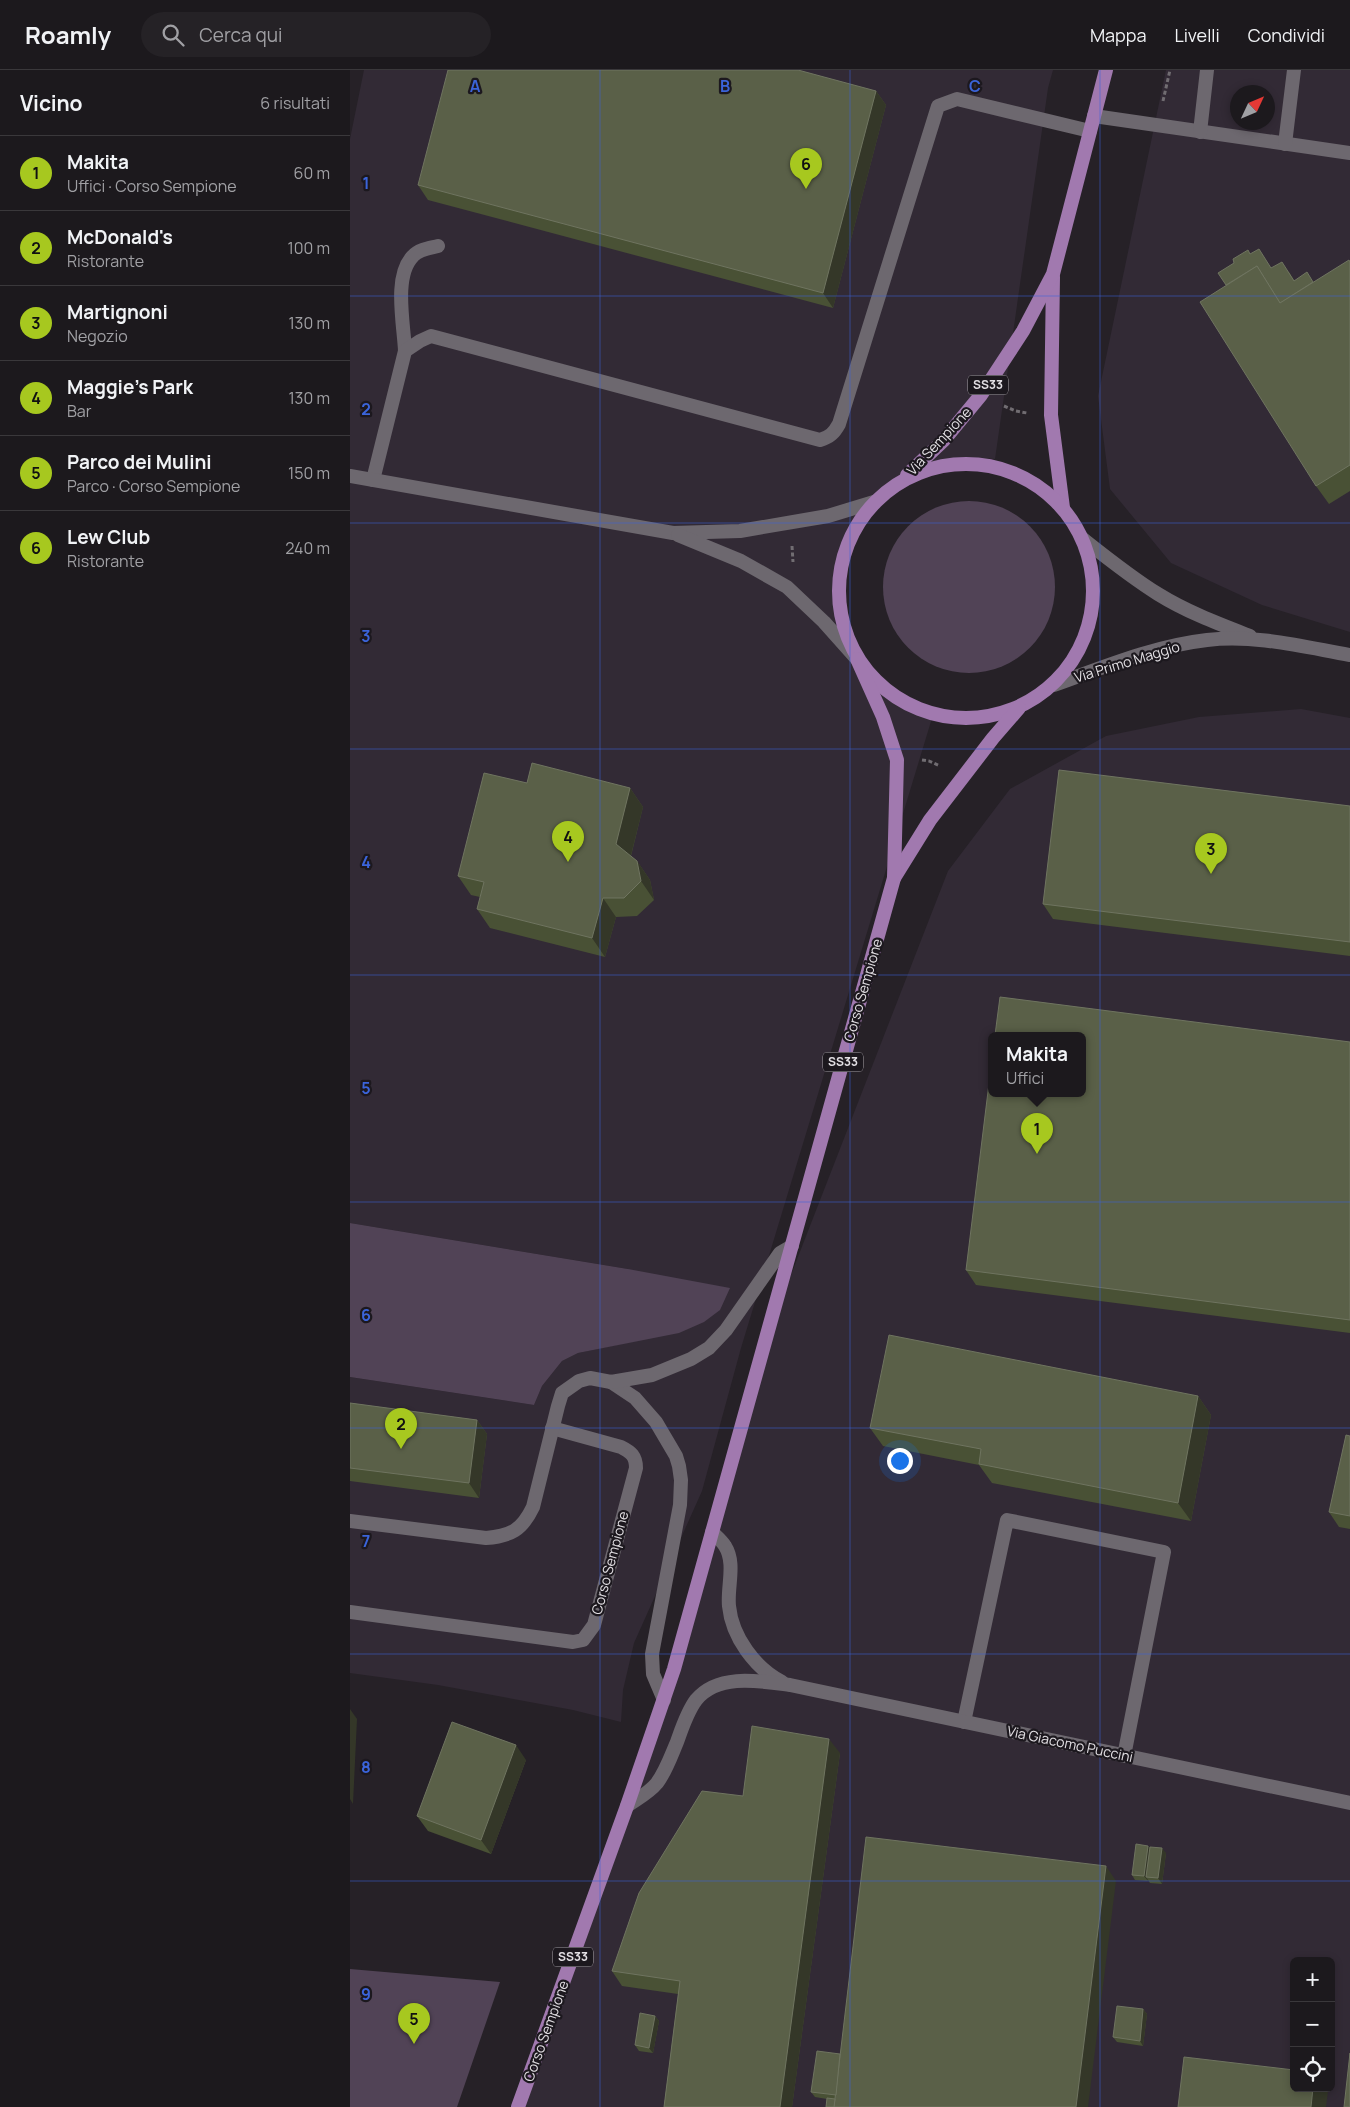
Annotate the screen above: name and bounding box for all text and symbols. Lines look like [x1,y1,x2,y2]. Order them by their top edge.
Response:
search box [141,12,491,57]
text: Roamly [25,18,111,51]
icon: search [159,21,187,49]
text: Cerca qui [199,22,282,48]
text: Mappa [1090,23,1146,47]
text: Livelli [1174,23,1220,47]
text: Condividi [1248,23,1325,47]
text: A [470,75,481,97]
text: B [720,75,730,97]
text: C [969,75,981,97]
north arrow [1230,85,1275,130]
text: Vicino [20,89,83,117]
text: 6 risultati [260,92,330,114]
pin: 6 [790,148,822,189]
text: Makita [67,149,129,175]
text: 1 [32,162,40,184]
text: 60 m [294,162,330,184]
text: 1 [362,172,370,194]
text: Uffici · Corso Sempione [67,175,237,197]
text: McDonald's [67,224,173,250]
text: 2 [31,237,41,259]
text: 100 m [287,237,330,259]
text: Ristorante [67,250,144,272]
text: Martignoni [67,299,168,325]
text: 3 [31,312,41,334]
text: 130 m [288,312,330,334]
text: Negozio [67,325,128,347]
text: Maggie's Park [67,374,193,400]
road number: SS33 [968,376,1008,394]
text: 4 [31,387,41,409]
text: 130 m [288,387,330,409]
text: 2 [361,398,371,420]
text: Bar [67,400,91,422]
street label: Via Sempione [902,402,975,479]
text: Parco dei Mulini [67,449,212,475]
text: 5 [31,462,41,484]
text: 150 m [288,462,330,484]
text: Parco · Corso Sempione [67,475,240,497]
text: Lew Club [67,524,150,550]
text: 6 [31,537,41,559]
text: 240 m [285,537,330,559]
text: Ristorante [67,550,144,572]
text: 3 [361,625,371,647]
street label: Via Primo Maggio [1072,636,1182,687]
pin: 4 [552,821,584,862]
pin: 3 [1195,833,1227,874]
text: 4 [361,851,371,873]
street label: Corso Sempione [839,936,886,1044]
popup [988,1032,1086,1097]
text: Makita [1006,1041,1068,1067]
road number: SS33 [823,1052,863,1072]
text: Uffici [1006,1067,1044,1089]
text: 5 [361,1077,371,1099]
pin: 1 [1021,1113,1053,1154]
text: 6 [361,1304,371,1326]
pin: 2 [385,1408,417,1449]
your location [887,1448,913,1474]
street label: Corso Sempione [587,1509,632,1617]
text: 7 [362,1530,370,1552]
street label: Via Giacomo Puccini [1005,1721,1135,1766]
text: 8 [361,1756,371,1778]
road number: SS33 [553,1948,593,1966]
map controls [1290,1957,1335,2092]
button: + [1290,1957,1335,2002]
street label: Corso Sempione [518,1978,573,2084]
text: 9 [361,1983,371,2005]
button: − [1290,2002,1335,2047]
pin: 5 [398,2003,430,2044]
button: locate [1290,2047,1335,2092]

